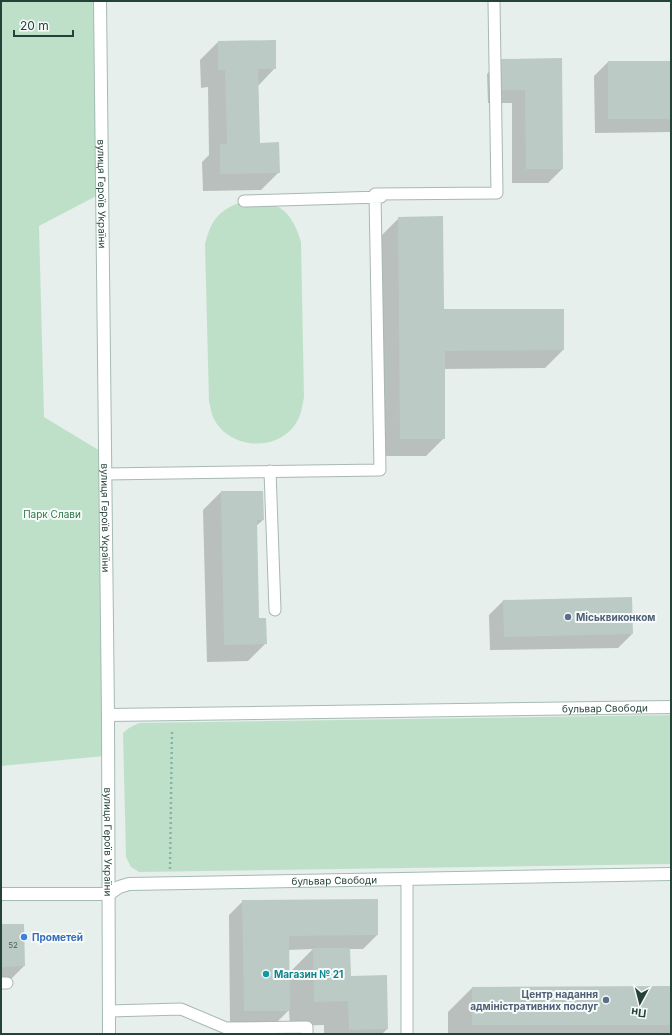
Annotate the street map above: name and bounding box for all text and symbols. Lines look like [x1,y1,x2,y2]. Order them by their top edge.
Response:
scale bar [14,12,73,38]
text: 20 m [20,18,49,33]
street label: вулиця Героїв України [96,139,109,249]
street label: вулиця Героїв України [99,463,112,573]
park label: Парк Слави [23,508,81,520]
place label: Міськвиконком [576,611,655,623]
marker: Міськвиконком [563,612,573,622]
street label: бульвар Свободи [562,701,648,715]
street label: вулиця Героїв України [102,788,115,896]
street label: бульвар Свободи [291,873,377,887]
place label: Прометей [32,931,83,943]
marker: Прометей [19,932,29,942]
house number: 52 [8,940,18,950]
place label: Магазин № 21 [274,968,343,980]
marker: Магазин № 21 [261,969,271,979]
north arrow [620,983,660,1023]
place label: Центр надання адміністративних послуг [470,988,598,1013]
marker: Центр надання адміністративних послуг [601,995,611,1005]
text: Пн [630,1005,647,1021]

